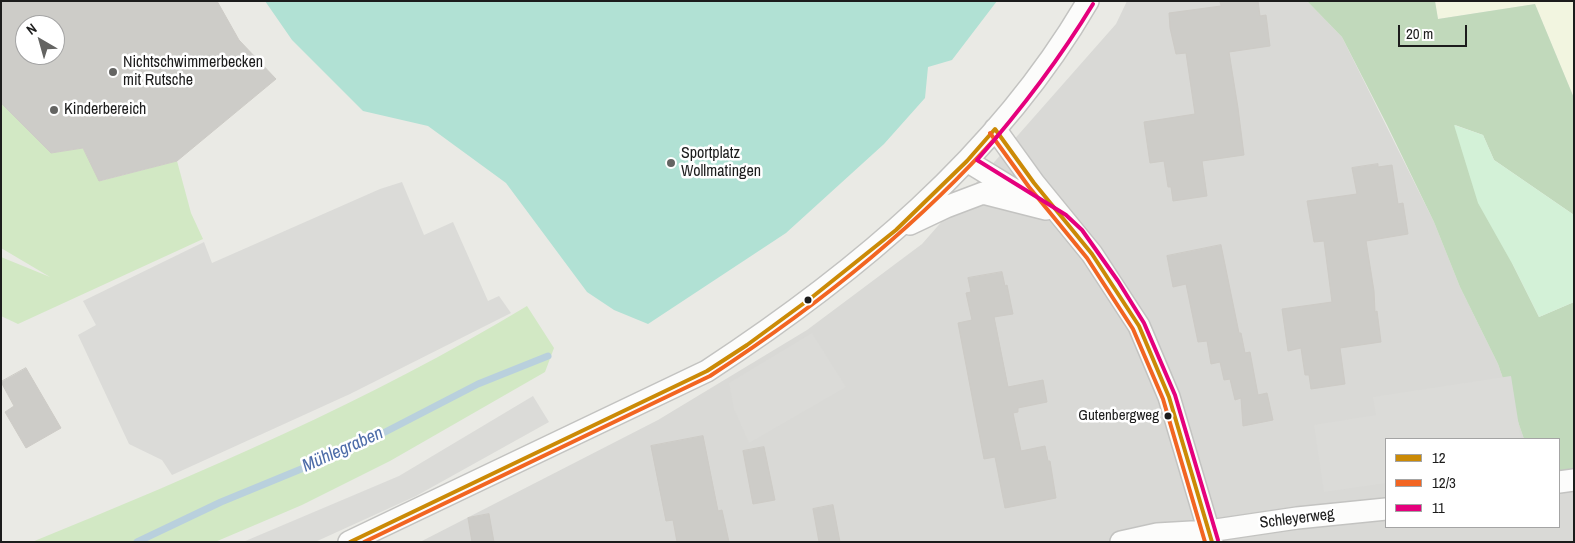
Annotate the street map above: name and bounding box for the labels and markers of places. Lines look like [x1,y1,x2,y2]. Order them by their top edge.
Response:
place label: Nichtschwimmerbecken mit Rutsche [123,53,263,91]
marker: Nichtschwimmerbecken mit Rutsche [107,66,119,78]
place label: Kinderbereich [64,100,146,120]
marker: Kinderbereich [48,104,60,116]
place label: Sportplatz Wollmatingen [681,144,761,182]
marker: Sportplatz Wollmatingen [665,157,677,169]
unlabelled marker [803,295,813,305]
place label: Gutenbergweg [1078,407,1159,425]
marker: Gutenbergweg [1163,411,1173,421]

